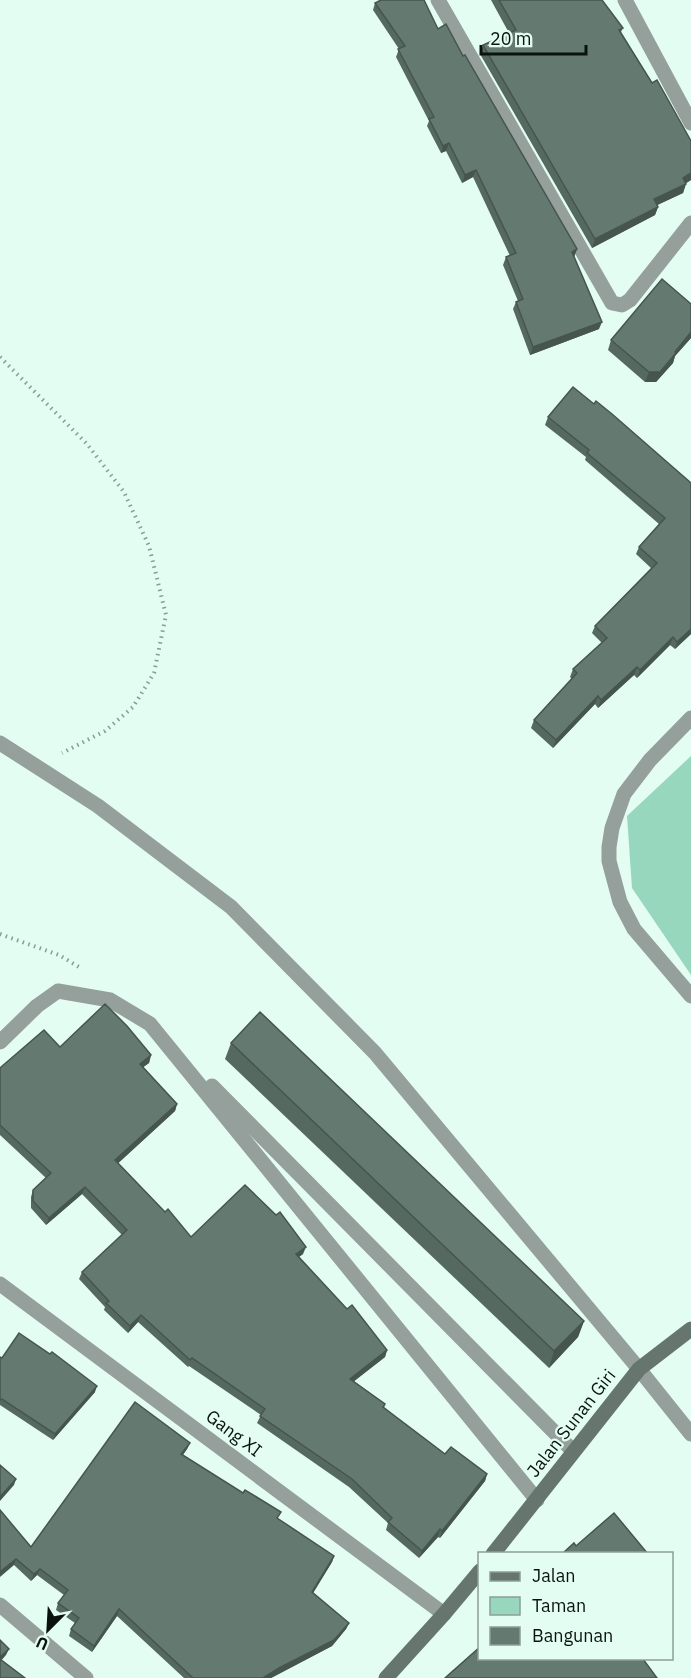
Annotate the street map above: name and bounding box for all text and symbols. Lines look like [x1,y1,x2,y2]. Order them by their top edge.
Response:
scale bar [481,18,586,56]
text: 20 m [490,27,532,50]
street label: Jalan Sunan Giri [522,1364,620,1482]
street label: Gang XI [201,1404,267,1462]
legend [478,1552,673,1660]
text: Jalan [532,1564,576,1587]
text: Taman [532,1594,586,1617]
north arrow [18,1600,78,1660]
text: Bangunan [532,1624,613,1647]
text: U [33,1632,51,1655]

